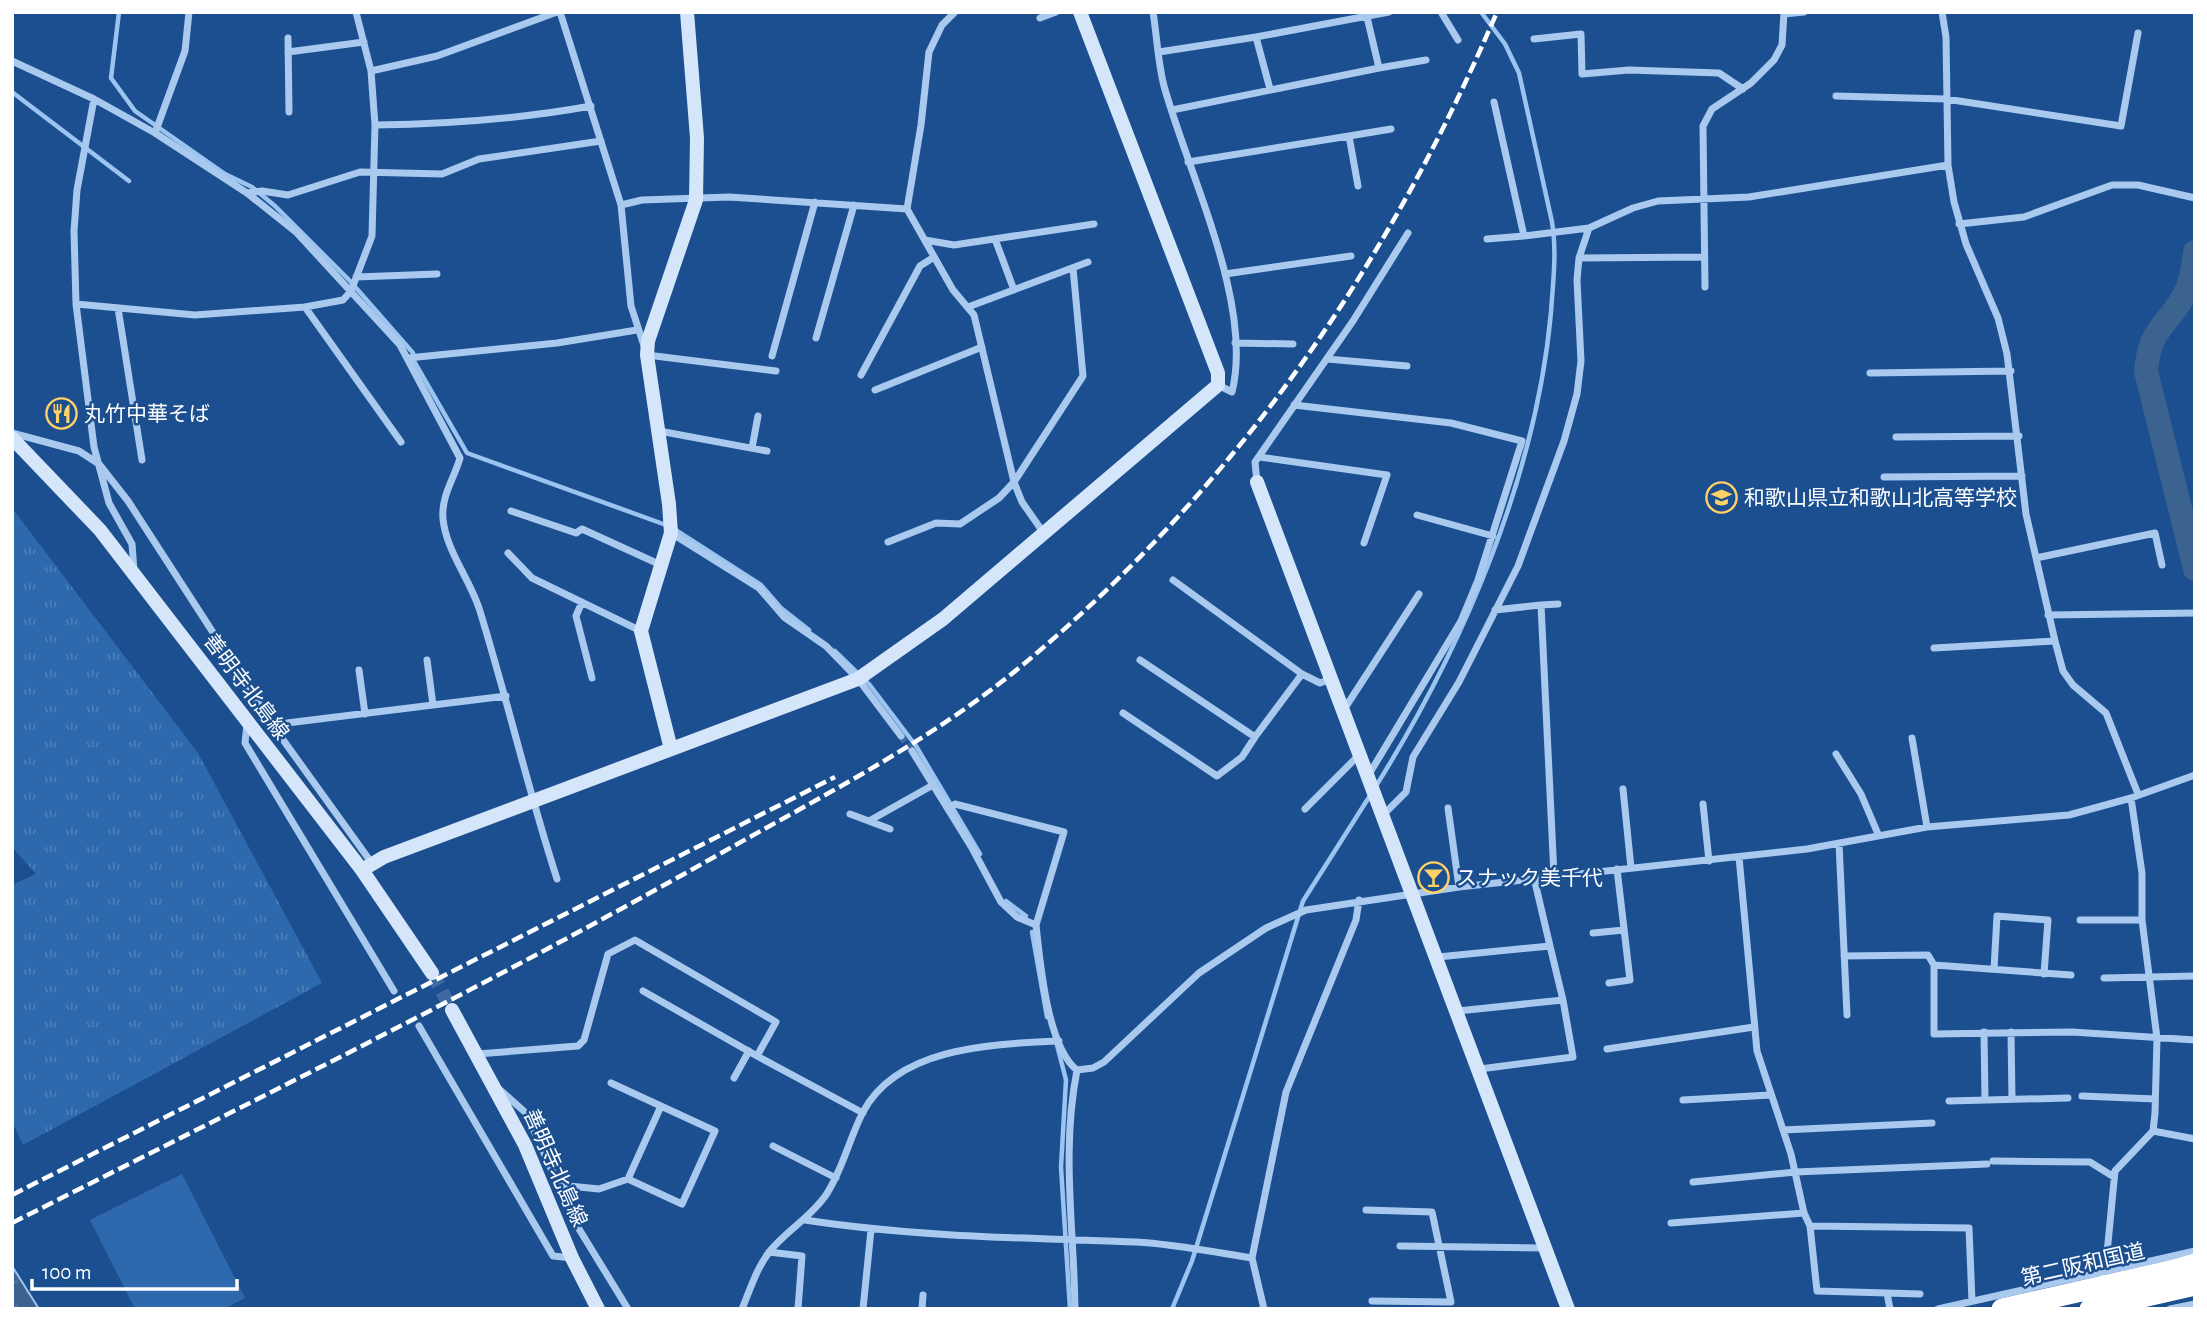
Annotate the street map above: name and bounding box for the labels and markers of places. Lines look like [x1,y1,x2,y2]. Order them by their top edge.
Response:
restaurant icon: 丸竹中華そば [44,397,78,431]
place label: 丸竹中華そば [84,403,210,425]
school or university icon: 和歌山県立和歌山北高等学校 [1704,481,1738,515]
place label: 和歌山県立和歌山北高等学校 [1744,487,2017,509]
bar icon: スナック美千代 [1416,861,1450,895]
place label: スナック美千代 [1456,867,1603,889]

